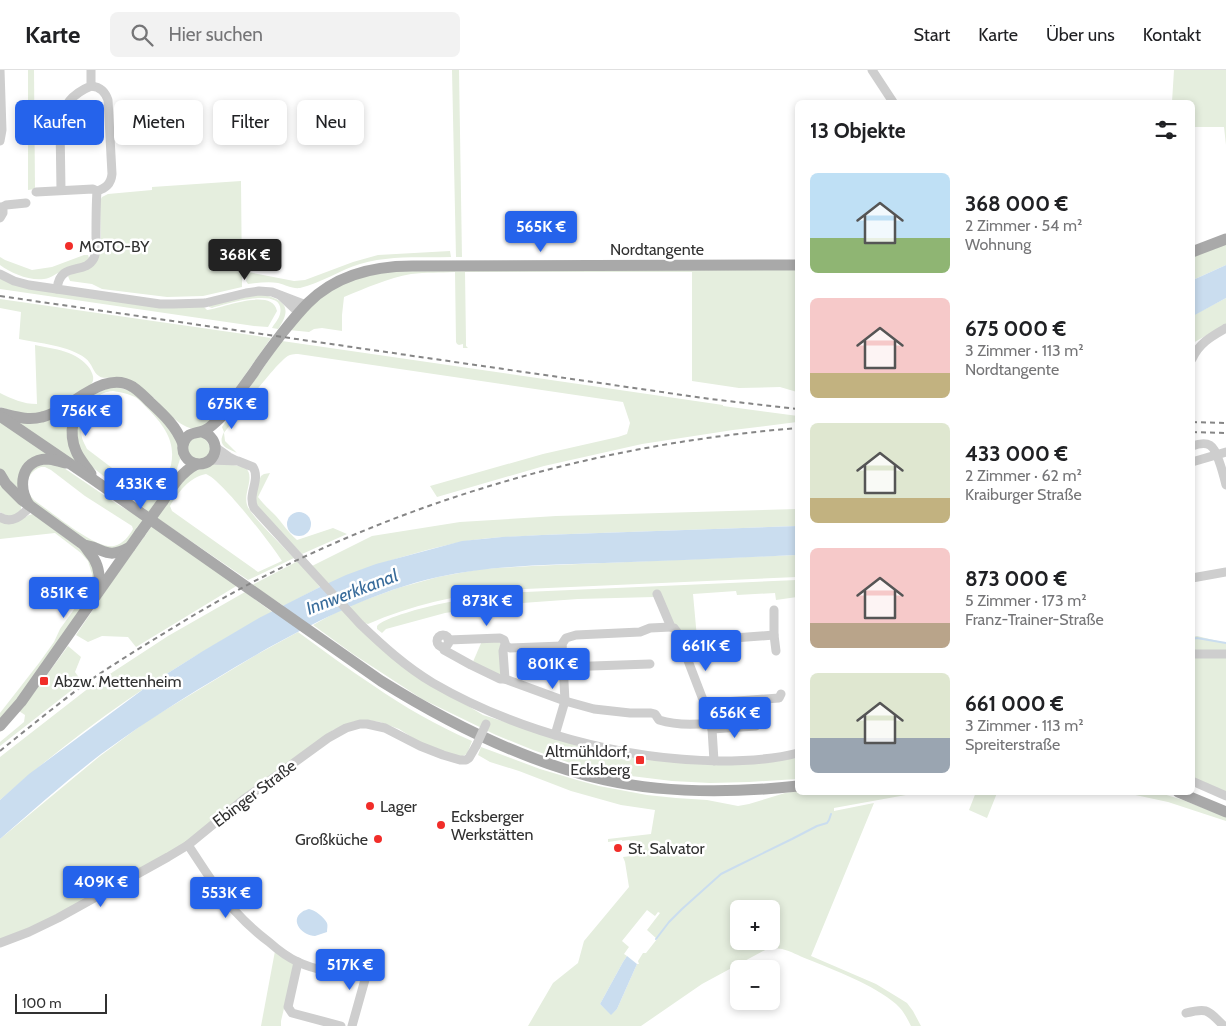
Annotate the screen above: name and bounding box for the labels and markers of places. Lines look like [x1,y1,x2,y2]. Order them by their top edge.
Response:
pin: 565K € [500,210,582,253]
place label: MOTO-BY [79,237,150,256]
pin: 368K € [204,238,286,281]
marker: MOTO-BY [63,240,75,252]
pin: 675K € [191,388,273,430]
pin: 756K € [45,394,127,437]
pin: 433K € [100,468,182,510]
pin: 851K € [23,576,105,619]
pin: 873K € [446,584,528,627]
pin: 661K € [665,630,747,672]
pin: 801K € [512,648,594,690]
place label: Abzw. Mettenheim [54,672,181,691]
marker: Abzw. Mettenheim [38,675,50,687]
pin: 656K € [694,696,776,739]
place label: Altmühldorf, Ecksberg [545,742,631,779]
marker: Altmühldorf, Ecksberg [634,754,646,766]
place label: Lager [380,797,418,816]
marker: Lager [364,800,376,812]
place label: Ecksberger Werkstätten [451,807,533,844]
marker: Ecksberger Werkstätten [435,819,447,831]
place label: Großküche [295,830,368,849]
marker: Großküche [372,833,384,845]
place label: St. Salvator [628,839,706,858]
marker: St. Salvator [612,842,624,854]
pin: 409K € [60,866,142,908]
pin: 553K € [185,876,267,919]
pin: 517K € [309,948,391,991]

